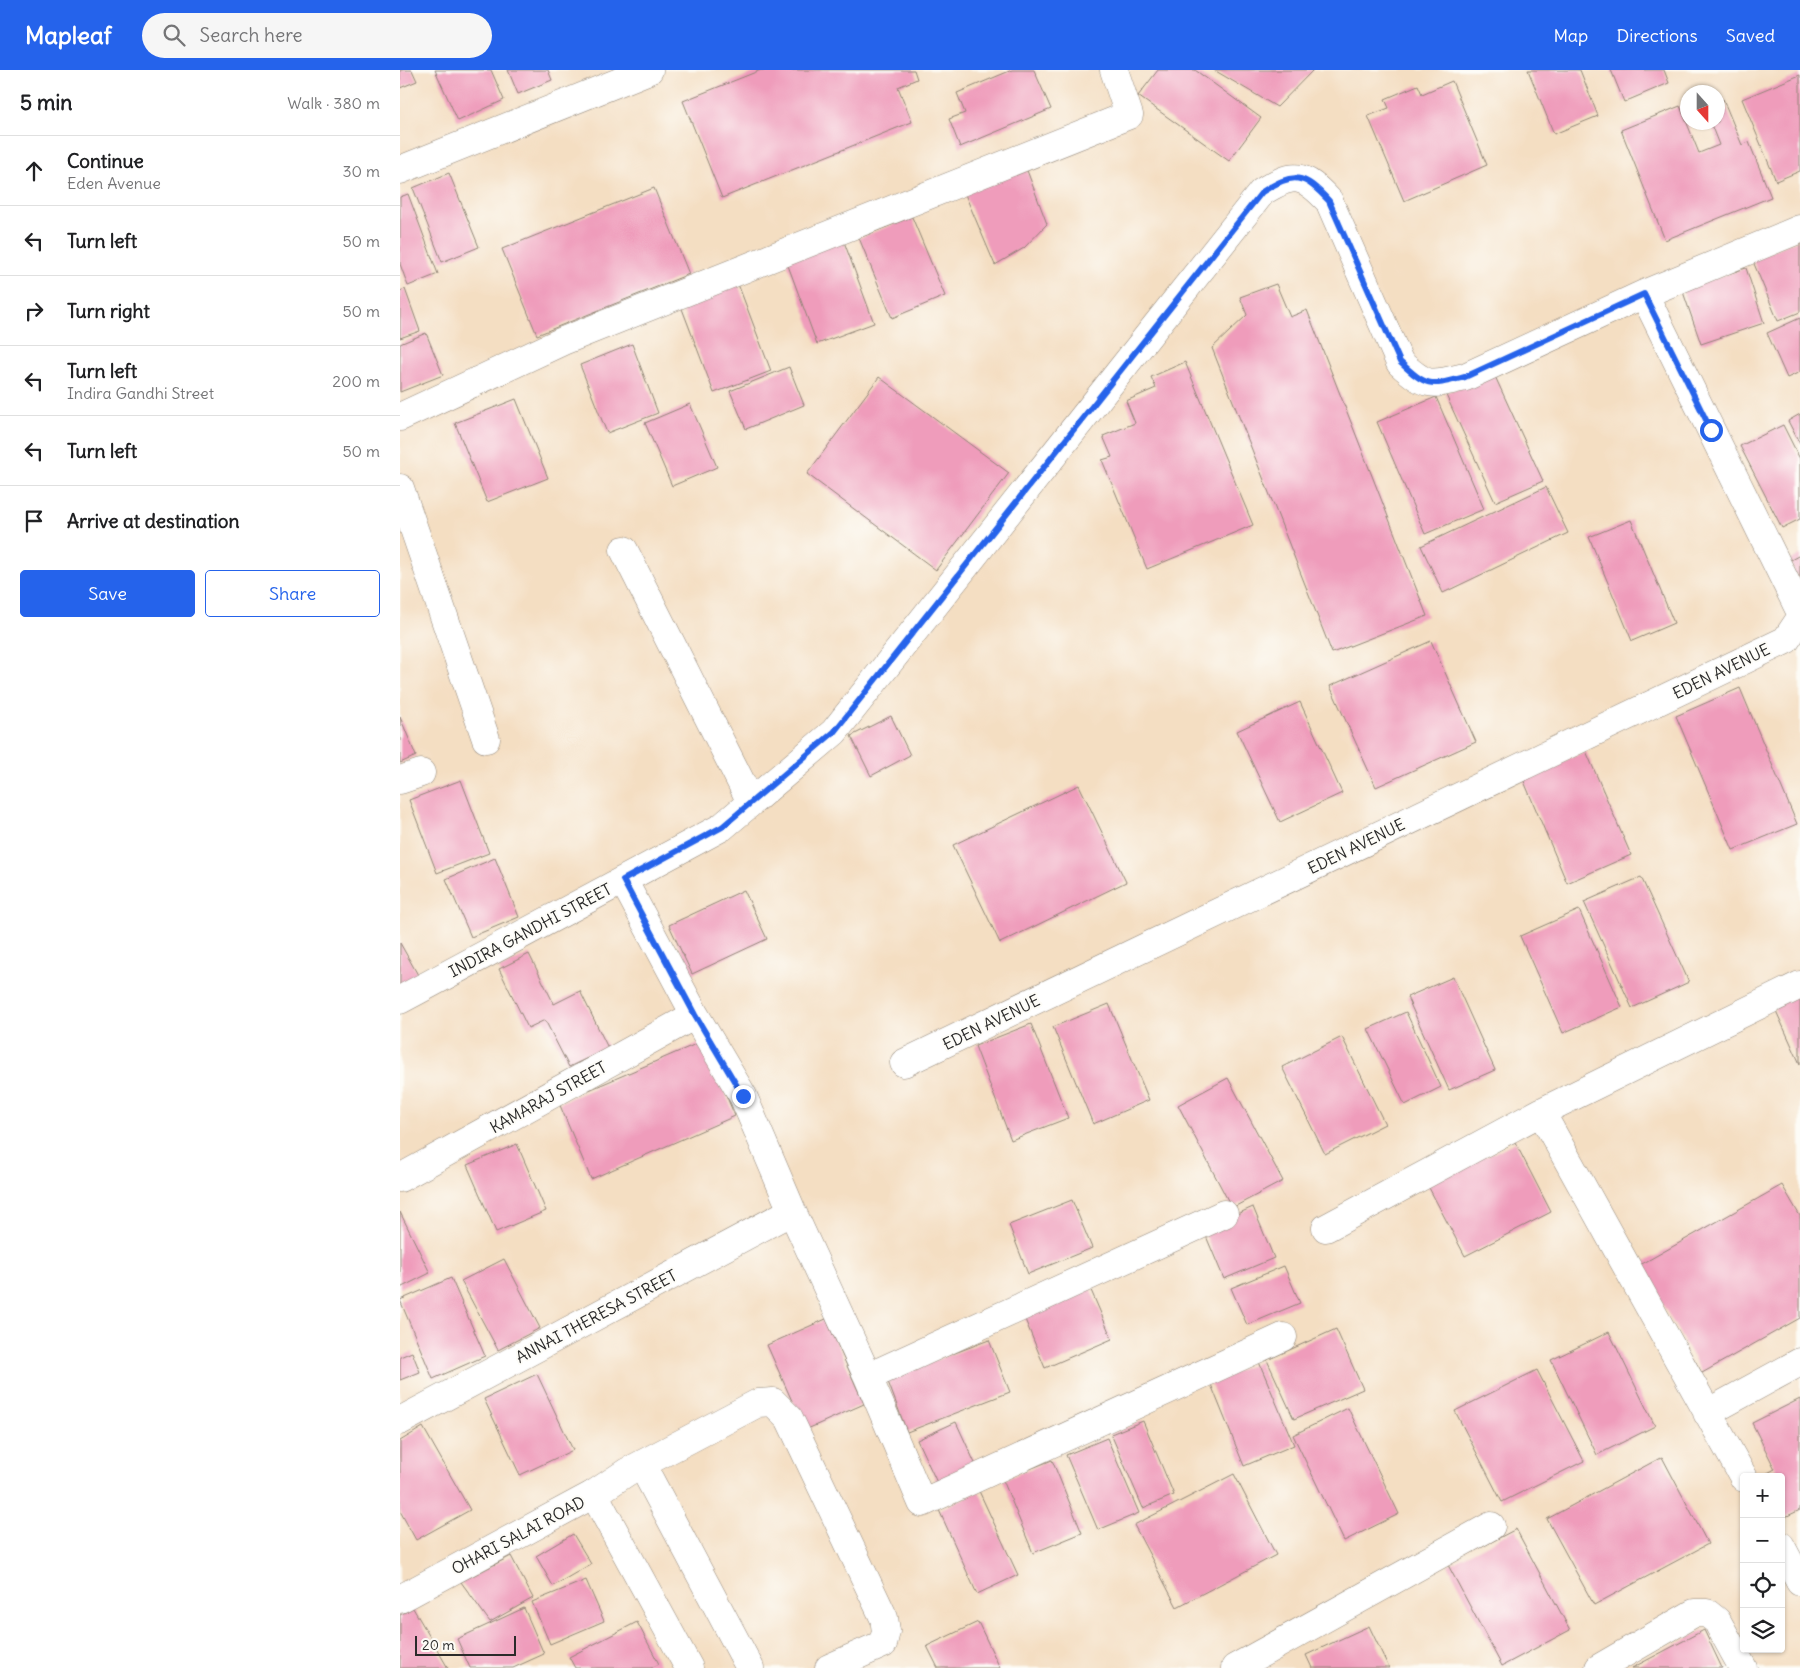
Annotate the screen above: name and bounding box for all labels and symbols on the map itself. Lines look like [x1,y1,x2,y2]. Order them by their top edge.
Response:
north arrow [1680,85,1725,130]
route start [1700,419,1723,442]
street label: EDEN AVENUE [1669,639,1773,703]
street label: EDEN AVENUE [1304,814,1408,878]
street label: INDIRA GANDHI STREET [445,879,615,981]
street label: EDEN AVENUE [939,990,1043,1054]
street label: KAMARAJ STREET [486,1057,610,1137]
route end [732,1085,755,1108]
street label: ANNAI THERESA STREET [512,1265,680,1367]
street label: OHARI SALAI ROAD [448,1491,588,1579]
scale bar [415,1633,516,1656]

